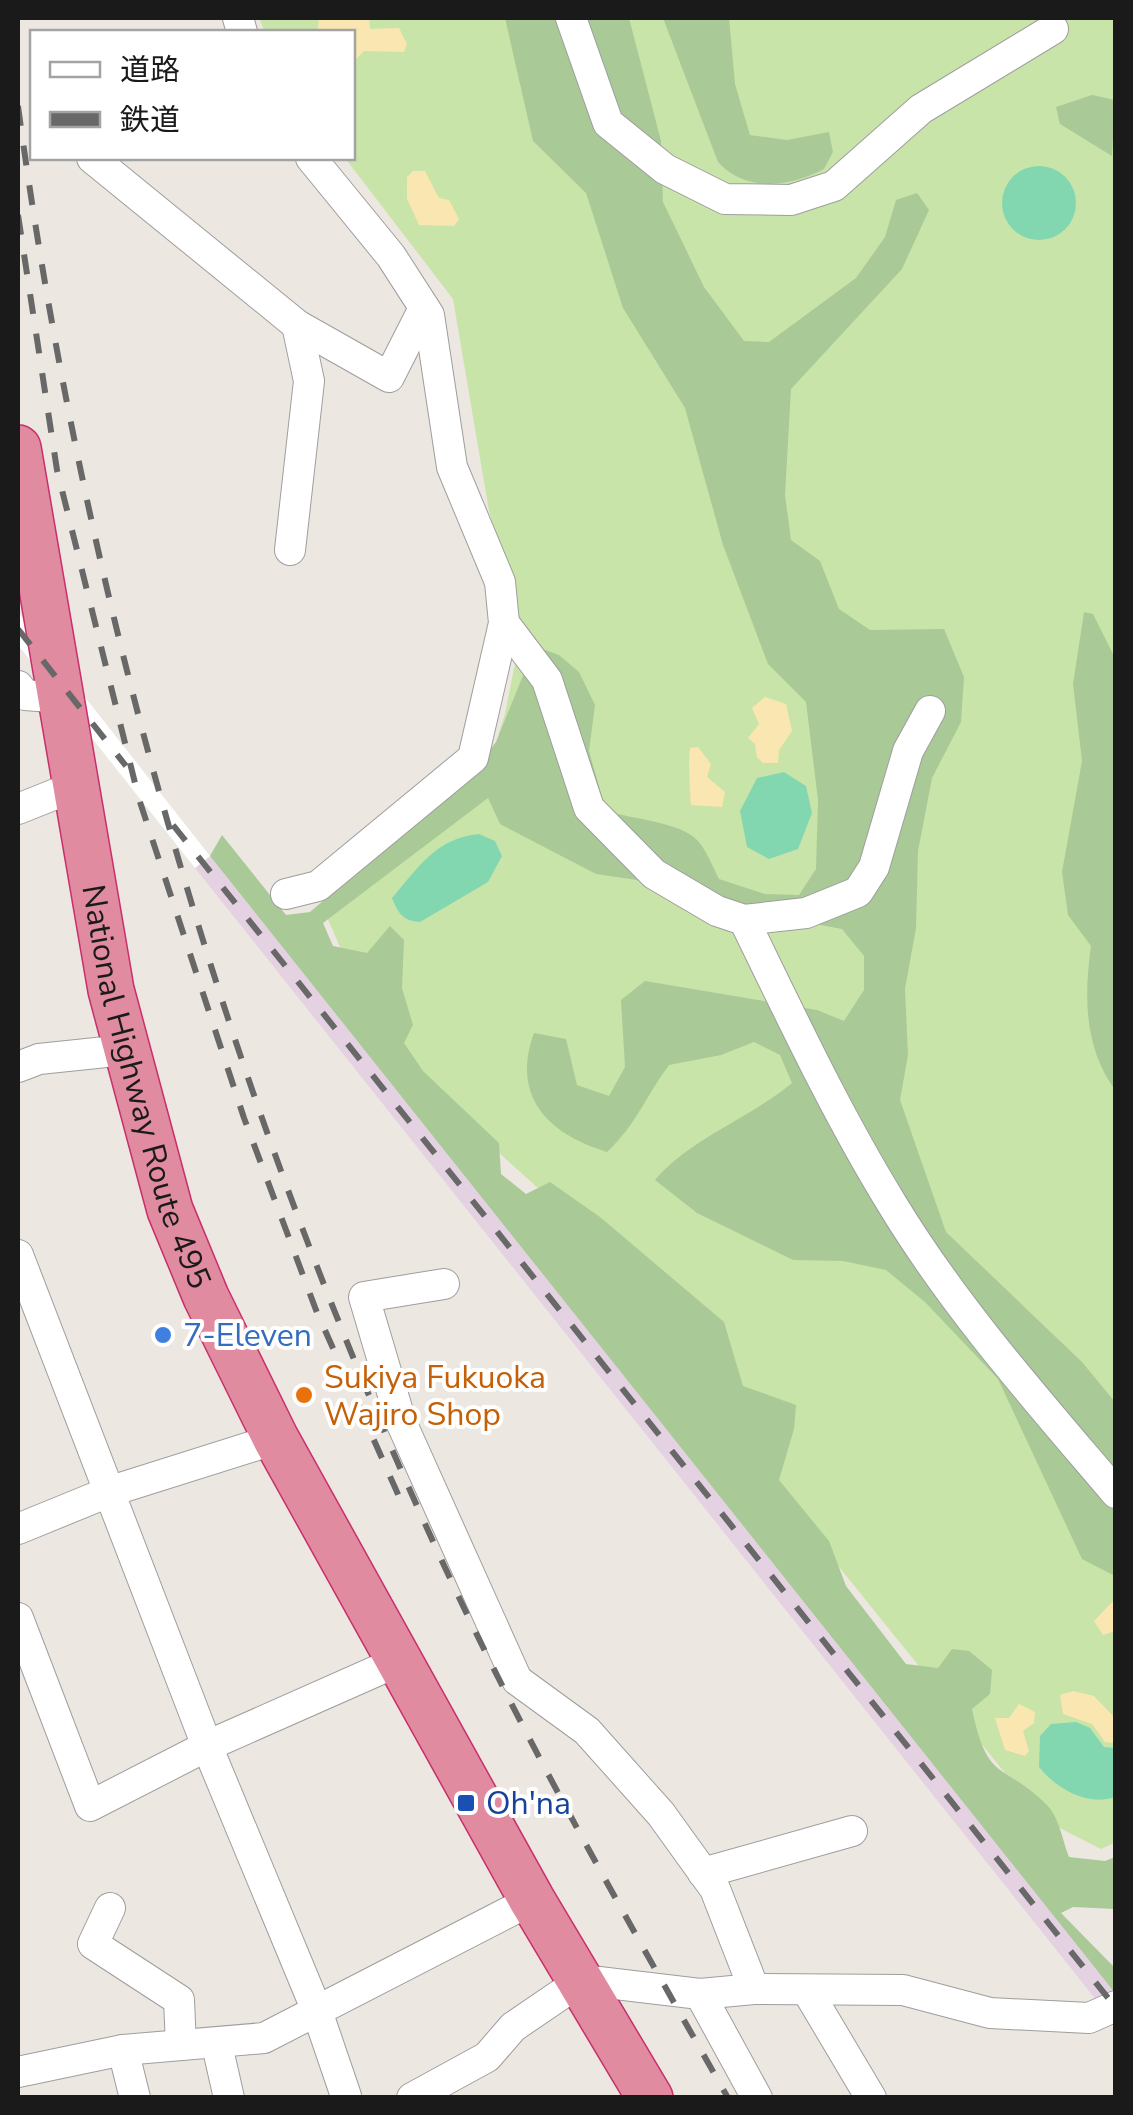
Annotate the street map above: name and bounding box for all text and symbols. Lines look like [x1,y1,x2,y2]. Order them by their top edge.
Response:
legend [30,30,355,160]
text: 道路 [120,50,180,91]
text: 鉄道 [120,100,180,141]
street label: National Highway Route 495 [71,881,221,1295]
place label: 7-Eleven [183,1314,312,1357]
marker: 7-Eleven [152,1324,174,1346]
place label: Sukiya Fukuoka Wajiro Shop [324,1356,546,1436]
marker: Sukiya Fukuoka Wajiro Shop [293,1384,315,1406]
place label: Oh'na [486,1782,571,1825]
marker: Oh'na [455,1792,477,1814]

